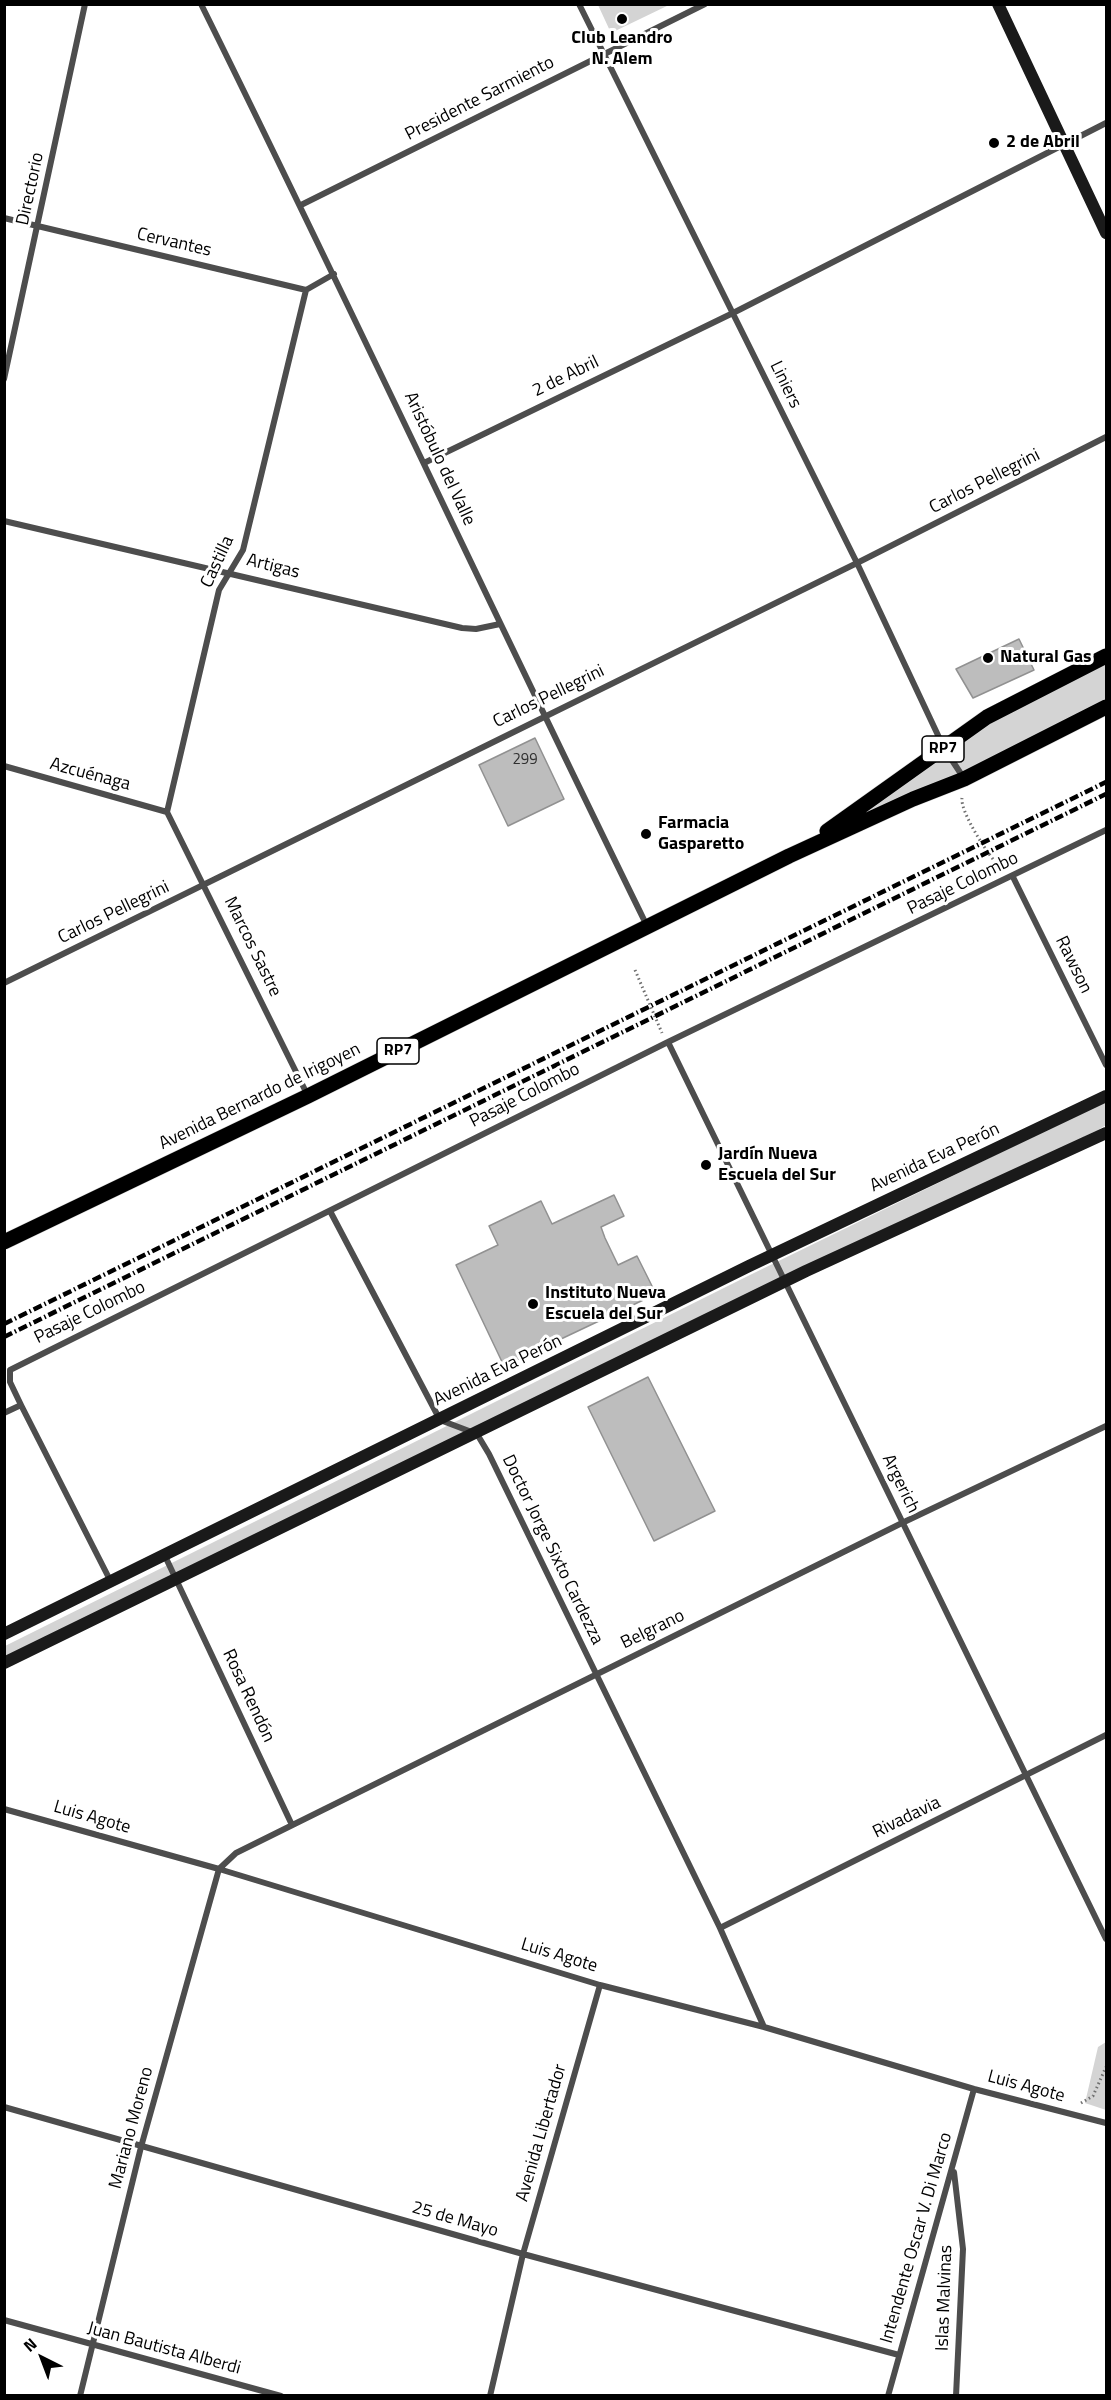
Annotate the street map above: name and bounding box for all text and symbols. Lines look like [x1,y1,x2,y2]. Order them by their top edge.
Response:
marker: Club Leandro N. Alem [615,12,629,26]
place label: Club Leandro N. Alem [571,28,673,70]
street label: Presidente Sarmiento [402,52,558,146]
place label: 2 de Abril [1006,132,1080,154]
marker: 2 de Abril [987,136,1001,150]
street label: Directorio [13,151,49,227]
street label: Cervantes [135,224,213,262]
street label: 2 de Abril [529,352,603,402]
street label: Liniers [764,358,806,412]
street label: Aristóbulo del Valle [399,389,479,529]
street label: Carlos Pellegrini [926,445,1044,519]
street label: Castilla [197,533,239,591]
street label: Artigas [244,550,302,584]
place label: Natural Gas [1000,647,1092,669]
marker: Natural Gas [981,651,995,665]
street label: Carlos Pellegrini [490,661,608,733]
road number: RP7 [922,736,964,762]
house number: 299 [512,751,538,769]
street label: Azcuénaga [47,754,133,796]
place label: Farmacia Gasparetto [658,813,744,856]
marker: Farmacia Gasparetto [639,827,653,841]
street label: Pasaje Colombo [904,848,1022,920]
street label: Carlos Pellegrini [55,877,173,949]
street label: Marcos Sastre [219,894,285,1000]
street label: Rawson [1050,933,1096,997]
road number: RP7 [377,1038,419,1064]
street label: Avenida Bernardo de Irigoyen [156,1039,364,1155]
street label: Pasaje Colombo [466,1059,584,1133]
street label: Avenida Eva Perón [867,1119,1003,1197]
place label: Jardín Nueva Escuela del Sur [718,1144,836,1186]
marker: Jardín Nueva Escuela del Sur [699,1158,713,1172]
street label: Pasaje Colombo [31,1277,149,1349]
place label: Instituto Nueva Escuela del Sur [545,1283,666,1326]
marker: Instituto Nueva Escuela del Sur [526,1297,540,1311]
street label: Avenida Eva Perón [430,1331,566,1411]
street label: Argerich [877,1451,923,1517]
street label: Doctor Jorge Sixto Cardezza [497,1452,607,1648]
street label: Belgrano [618,1605,688,1655]
street label: Rosa Rendón [217,1646,279,1746]
street label: Rivadavia [870,1792,944,1844]
street label: Luis Agote [51,1797,133,1839]
street label: Luis Agote [518,1934,600,1978]
street label: Avenida Libertador [512,2062,572,2204]
street label: Mariano Moreno [105,2065,159,2191]
street label: Luis Agote [985,2066,1067,2108]
street label: Intendente Oscar V. Di Marco [877,2130,957,2346]
street label: 25 de Mayo [409,2197,501,2243]
street label: Islas Malvinas [932,2245,958,2351]
street label: Juan Bautista Alberdi [85,2318,243,2380]
north arrow [12,2328,72,2388]
text: N [18,2332,42,2357]

